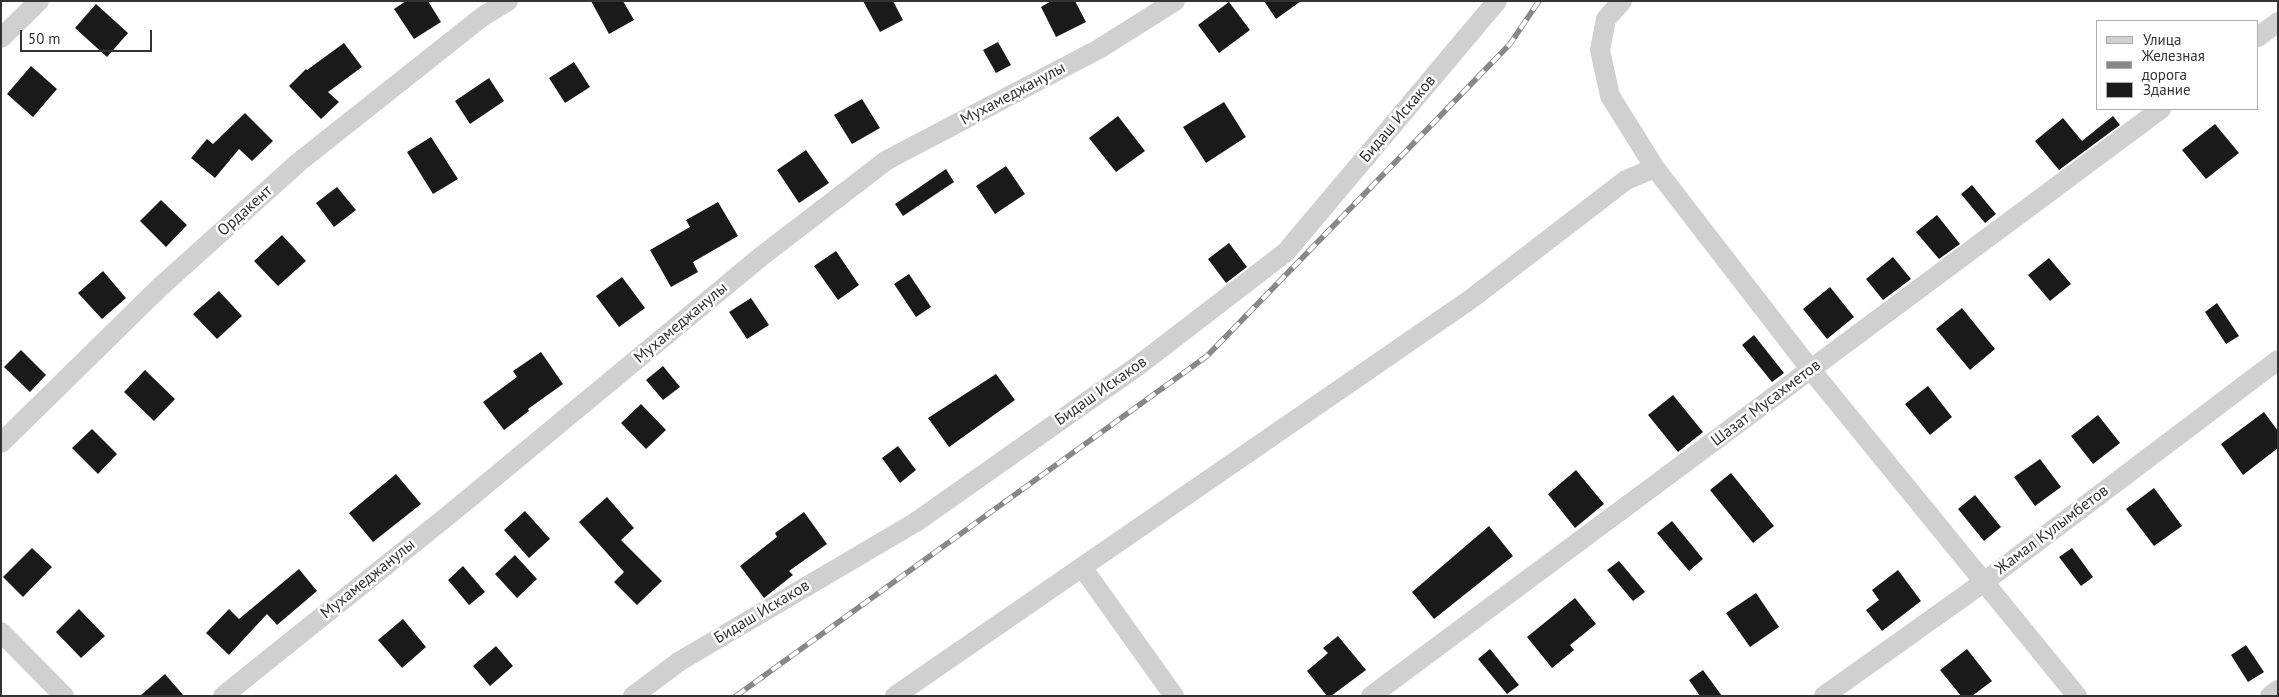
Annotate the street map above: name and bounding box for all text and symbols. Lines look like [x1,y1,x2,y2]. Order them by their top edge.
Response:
scale bar [22,20,155,52]
legend [2096,20,2259,110]
text: 50 m [28,29,61,48]
text: Улица [2143,30,2181,49]
text: Железная дорога [2142,46,2205,84]
street label: Мухамеджанулы [957,58,1069,130]
street label: Бидаш Искаков [1356,71,1440,167]
text: Здание [2143,80,2191,99]
street label: Ордакент [214,182,276,240]
street label: Мухамеджанулы [630,278,732,368]
street label: Бидаш Искаков [1051,352,1151,430]
street label: Шазат Мусахметов [1707,356,1825,450]
street label: Жамал Кулымбетов [1992,481,2112,579]
street label: Мухамеджанулы [317,535,419,623]
street label: Бидаш Искаков [711,576,813,648]

